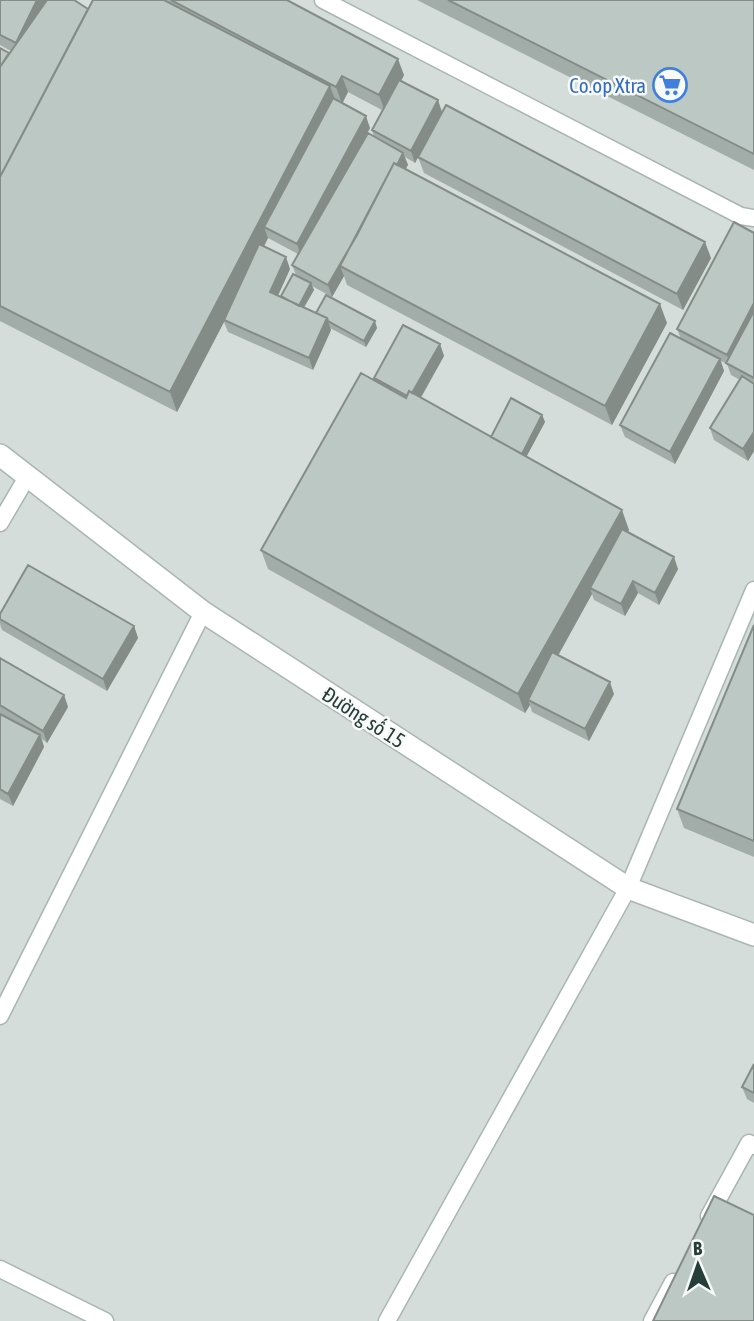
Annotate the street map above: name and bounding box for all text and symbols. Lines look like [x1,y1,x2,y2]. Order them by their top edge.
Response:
supermarket icon: Co.op Xtra [651,66,689,104]
place label: Co.op Xtra [569,73,646,97]
street label: Đường số 15 [318,681,410,753]
north arrow [663,1230,733,1300]
text: B [693,1237,702,1259]

